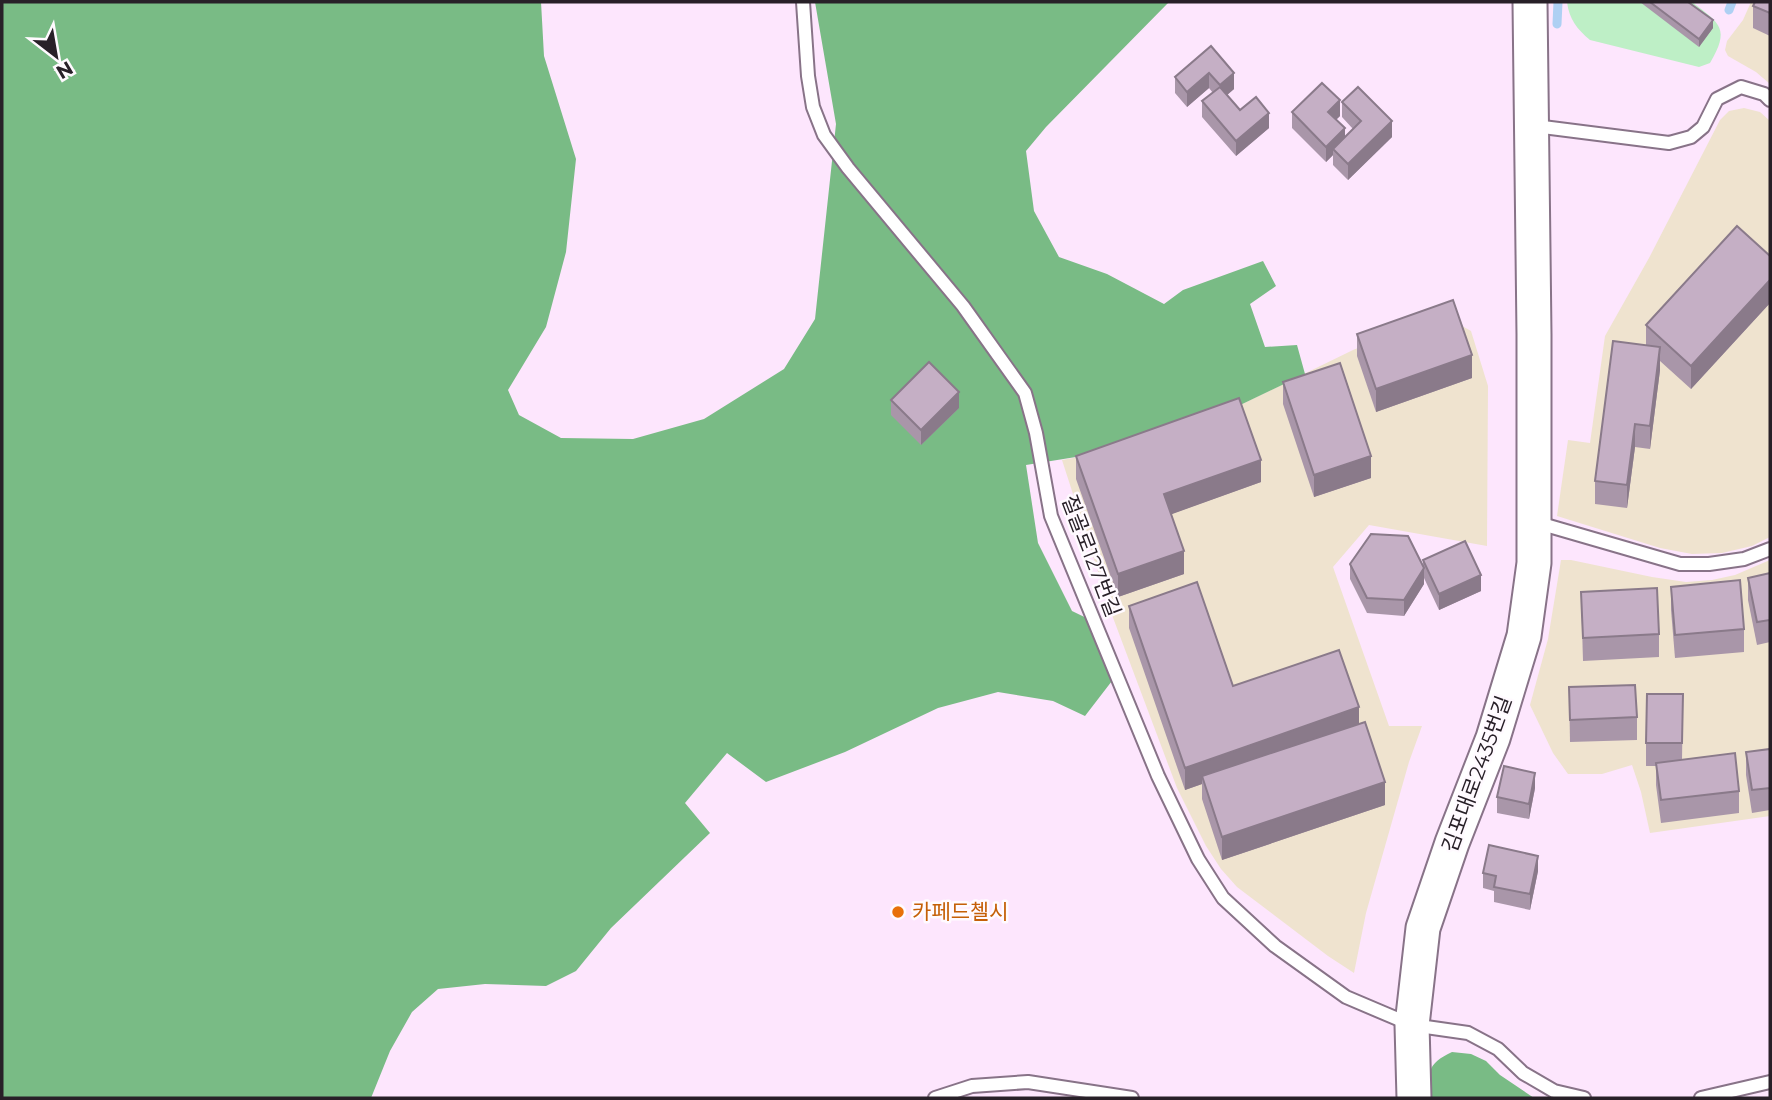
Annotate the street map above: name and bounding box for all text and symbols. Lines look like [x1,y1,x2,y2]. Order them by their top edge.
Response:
north arrow [21,21,91,91]
text: N [52,56,77,84]
street label: 절골로127번길 [1057,491,1126,620]
street label: 김포대로2435번길 [1437,692,1516,855]
place label: 카페드첼시 [912,899,1009,924]
marker: 카페드첼시 [890,904,906,920]

